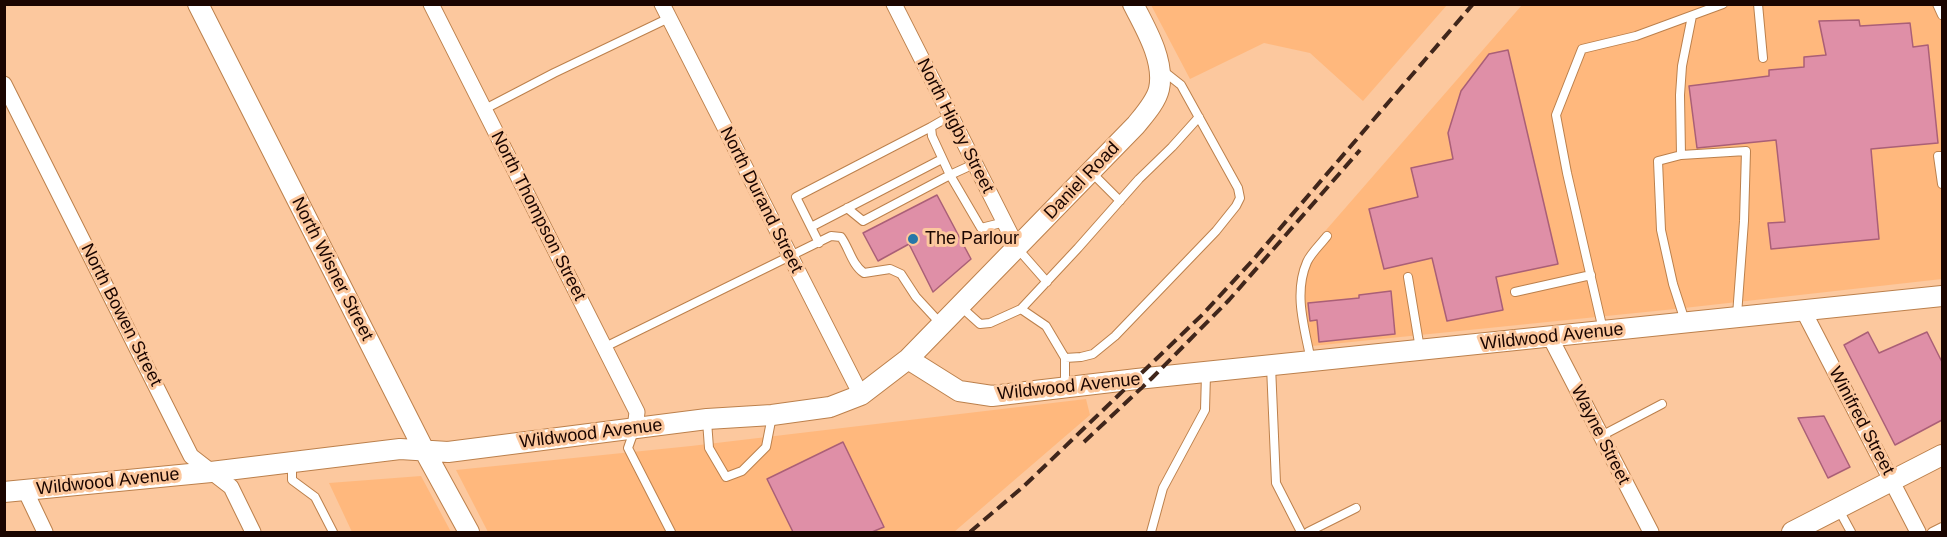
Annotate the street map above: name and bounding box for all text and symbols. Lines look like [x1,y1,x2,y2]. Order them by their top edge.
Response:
street label: North Higby Street [912,55,998,197]
street label: North Durand Street [715,123,807,277]
street label: North Thompson Street [486,128,590,304]
street label: Daniel Road [1040,138,1124,224]
street label: North Wisner Street [287,194,377,344]
place label: The Parlour [925,228,1019,250]
marker: The Parlour [906,232,920,246]
street label: North Bowen Street [76,240,166,390]
street label: Wildwood Avenue [1479,319,1625,355]
street label: Winifred Street [1824,363,1898,479]
street label: Wildwood Avenue [996,369,1142,405]
street label: Wayne Street [1566,382,1634,488]
street label: Wildwood Avenue [518,415,664,453]
street label: Wildwood Avenue [35,464,181,500]

